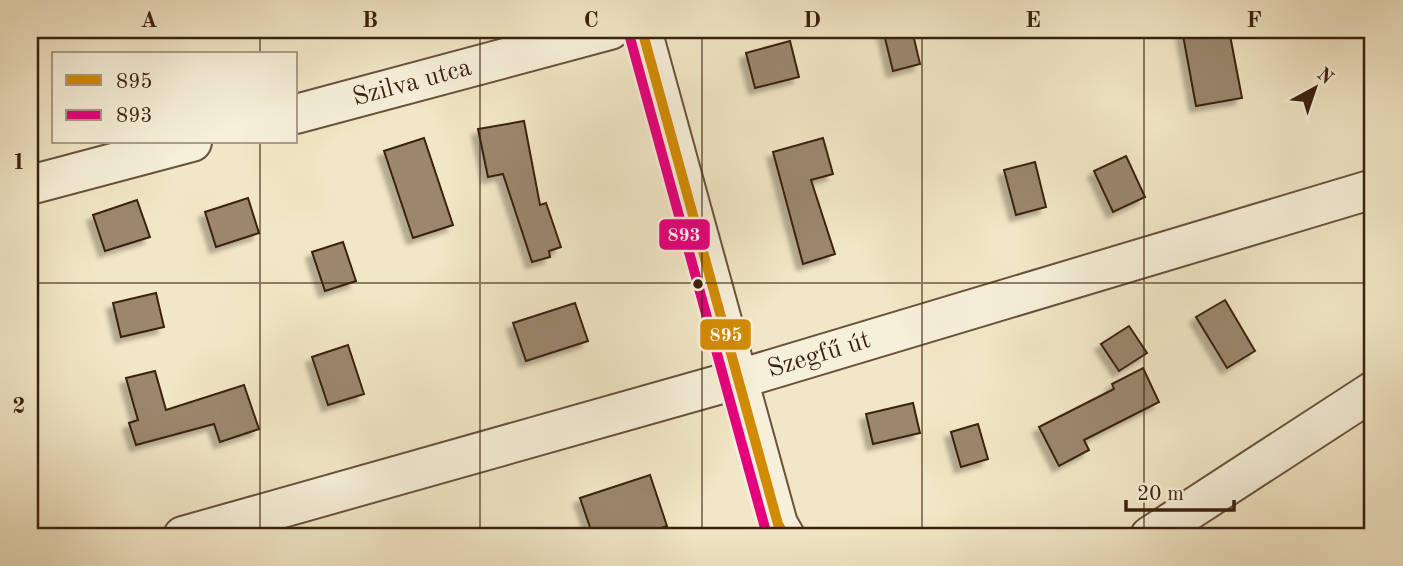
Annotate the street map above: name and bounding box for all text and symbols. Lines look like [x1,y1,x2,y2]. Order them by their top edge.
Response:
text: A [140,9,158,32]
text: B [362,9,378,32]
text: C [583,9,599,32]
text: D [803,9,821,32]
text: E [1025,9,1041,32]
text: F [1246,9,1262,32]
legend [52,52,298,144]
north arrow [1280,52,1350,122]
street label: Szilva utca [350,55,474,111]
text: N [1313,65,1336,89]
text: 895 [116,72,153,93]
text: 893 [116,106,153,127]
text: 1 [12,151,26,174]
line badge: 893 [658,218,711,251]
text: 893 [667,227,701,246]
unlabelled marker [691,277,705,291]
line badge: 895 [699,318,752,351]
text: 895 [709,327,743,346]
street label: Szegfű út [764,327,874,383]
text: 2 [12,395,26,418]
scale bar [1126,468,1235,512]
text: 20 m [1137,484,1184,505]

